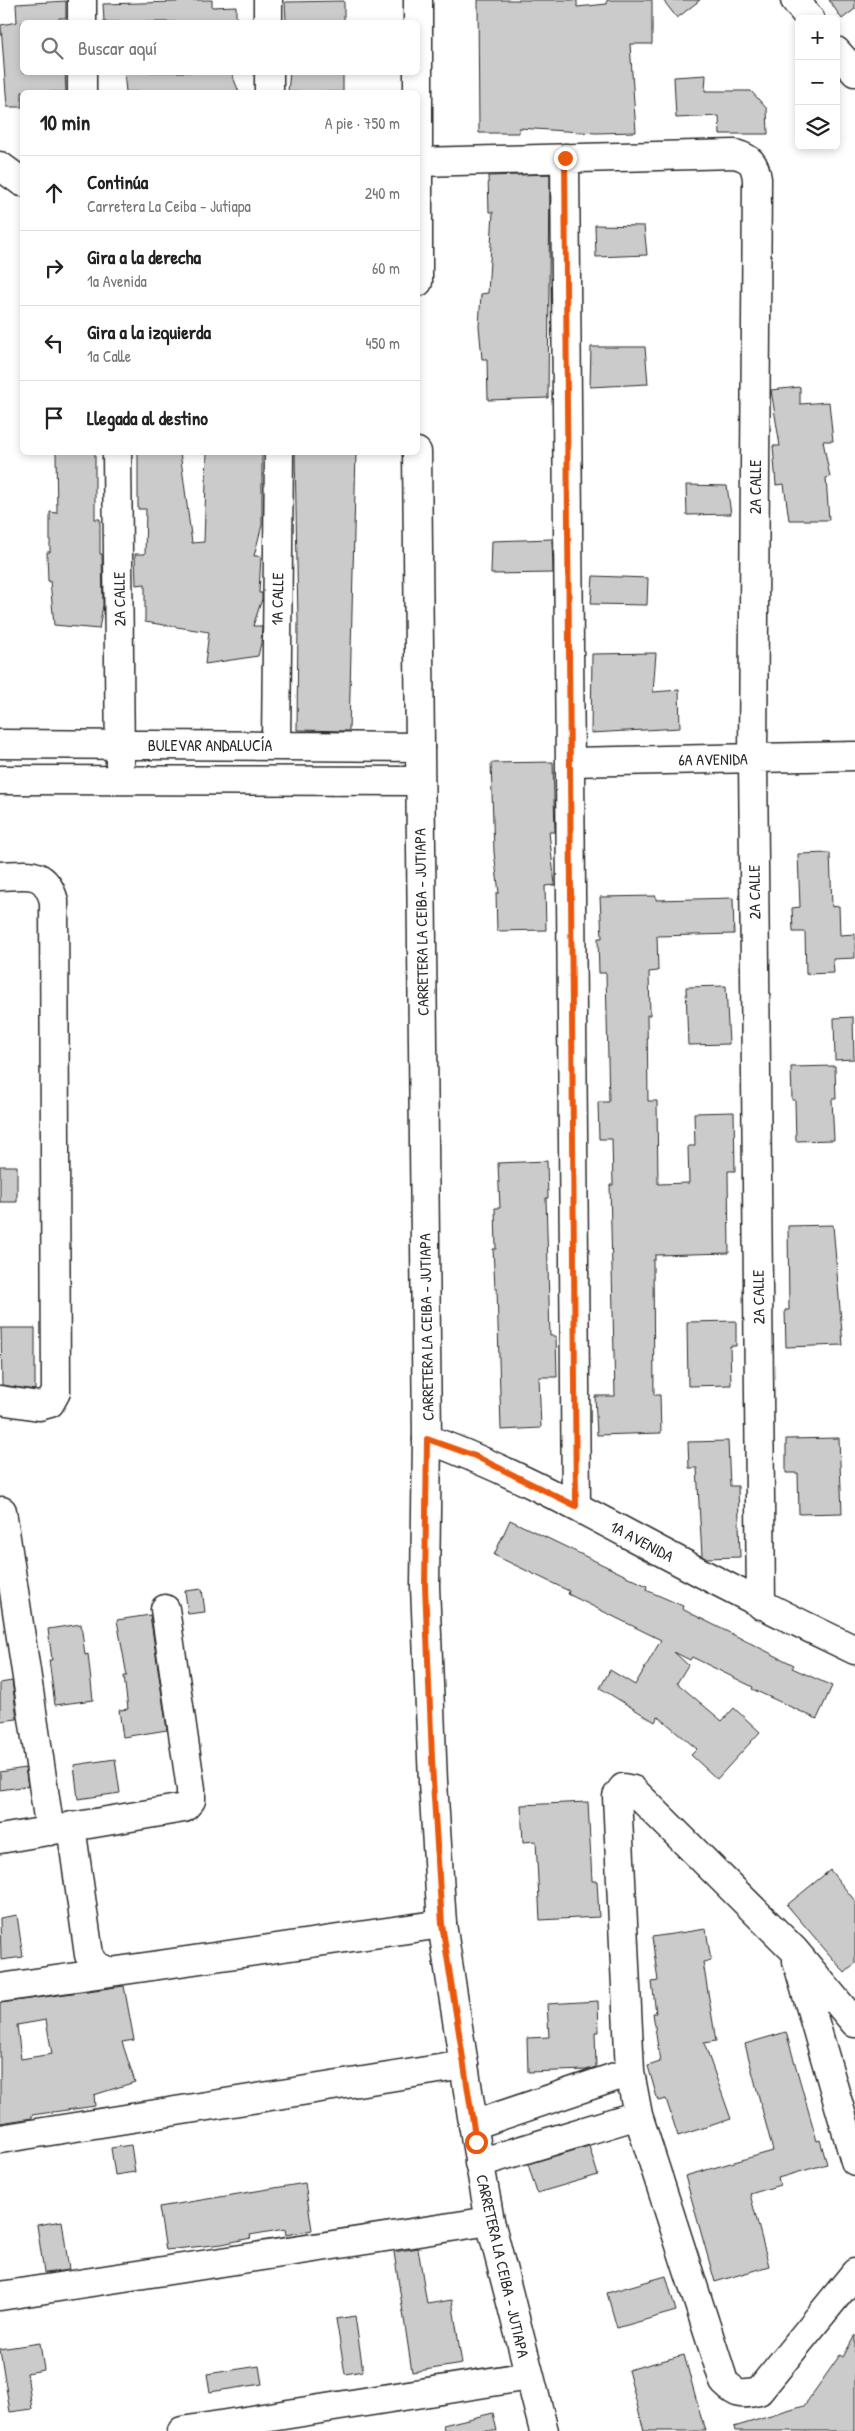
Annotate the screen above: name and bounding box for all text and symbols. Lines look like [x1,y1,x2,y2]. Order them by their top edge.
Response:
map controls [795,15,840,150]
button: + [795,15,840,60]
search box [20,20,420,75]
icon: search [38,34,66,62]
text: Buscar aquí [78,35,157,61]
button: − [795,60,840,105]
button: layers [795,105,840,150]
text: 10 min [40,108,90,137]
text: A pie · 750 m [325,112,400,134]
route end [554,147,577,170]
text: Continúa [87,169,148,195]
icon: ahead [40,179,68,207]
text: 240 m [365,182,400,204]
text: Carretera La Ceiba - Jutiapa [87,195,251,217]
text: Gira a la derecha [87,244,201,270]
icon: right [40,254,68,282]
text: 60 m [372,257,400,279]
text: 1a Avenida [87,270,147,292]
text: Gira a la izquierda [87,319,211,345]
icon: left [40,329,68,357]
text: 450 m [366,332,400,354]
text: 1a Calle [87,345,131,367]
icon: arrive [40,404,68,432]
text: Llegada al destino [87,405,208,431]
street label: 2A CALLE [744,460,766,514]
street label: 2A CALLE [108,572,130,626]
street label: 1A CALLE [266,572,288,626]
street label: BULEVAR ANDALUCÍA [148,734,272,756]
street label: 6A AVENIDA [678,747,748,771]
street label: CARRETERA LA CEIBA - JUTIAPA [408,828,434,1016]
street label: 2A CALLE [743,865,765,919]
street label: CARRETERA LA CEIBA - JUTIAPA [413,1233,439,1421]
street label: 2A CALLE [747,1270,769,1324]
street label: 1A AVENIDA [606,1515,678,1567]
route start [465,2131,488,2154]
street label: CARRETERA LA CEIBA - JUTIAPA [471,2172,535,2360]

